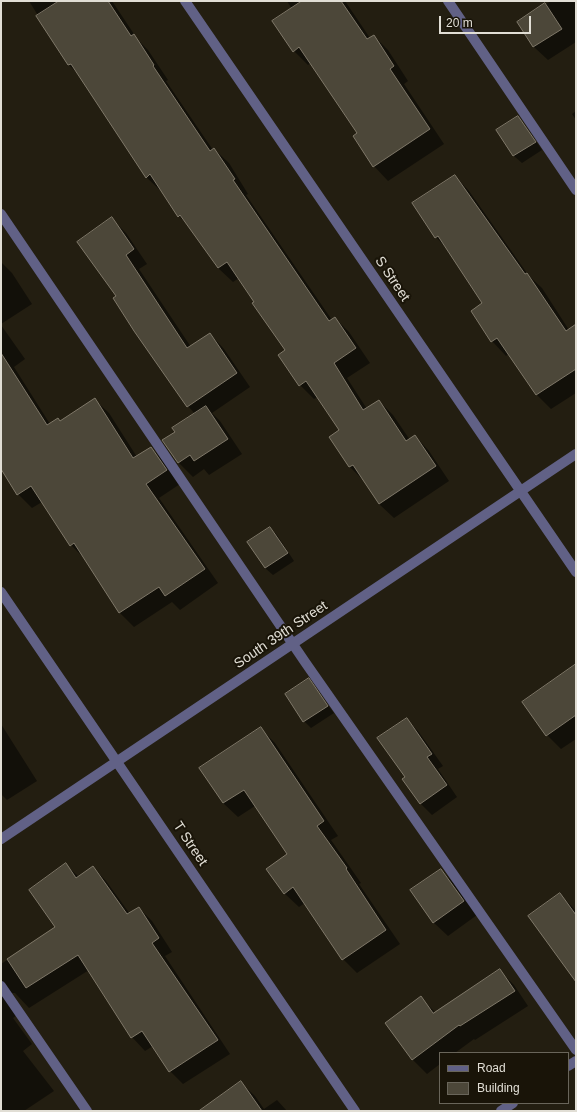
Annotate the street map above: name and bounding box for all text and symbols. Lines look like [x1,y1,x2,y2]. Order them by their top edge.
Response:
scale bar [441,8,533,34]
text: 20 m [446,16,473,30]
street label: S Street [371,253,413,305]
street label: South 39th Street [231,598,331,672]
street label: T Street [169,819,211,869]
legend [439,1052,569,1104]
text: Road [477,1061,506,1075]
text: Building [477,1081,520,1095]

